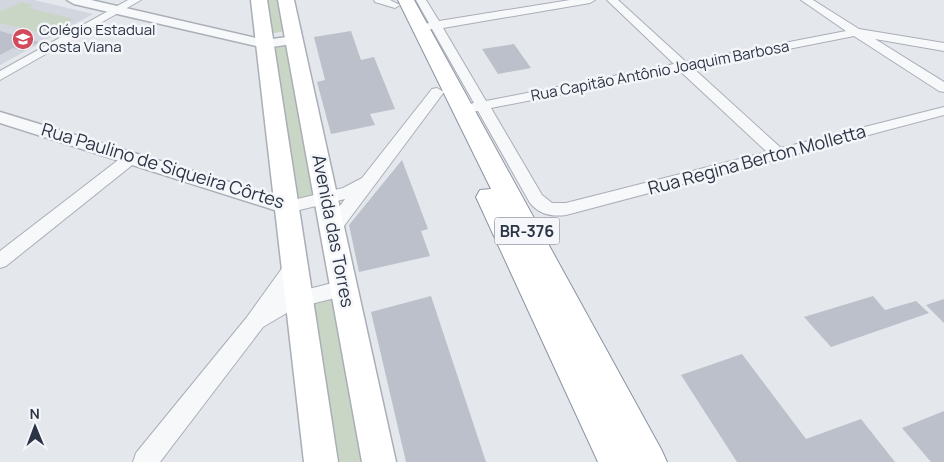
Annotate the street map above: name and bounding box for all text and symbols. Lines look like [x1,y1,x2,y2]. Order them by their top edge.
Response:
place label: Colégio Estadual Costa Viana [39,19,156,57]
school or university icon: Colégio Estadual Costa Viana [11,27,35,51]
street label: Rua Capitão Antônio Joaquim Barbosa [529,35,791,106]
street label: Rua Paulino de Siqueira Côrtes [39,117,288,213]
street label: Rua Regina Berton Molletta [645,118,868,200]
street label: Avenida das Torres [307,152,361,309]
road number: BR-376 [494,218,560,245]
north arrow [10,402,60,452]
text: N [30,404,40,423]

